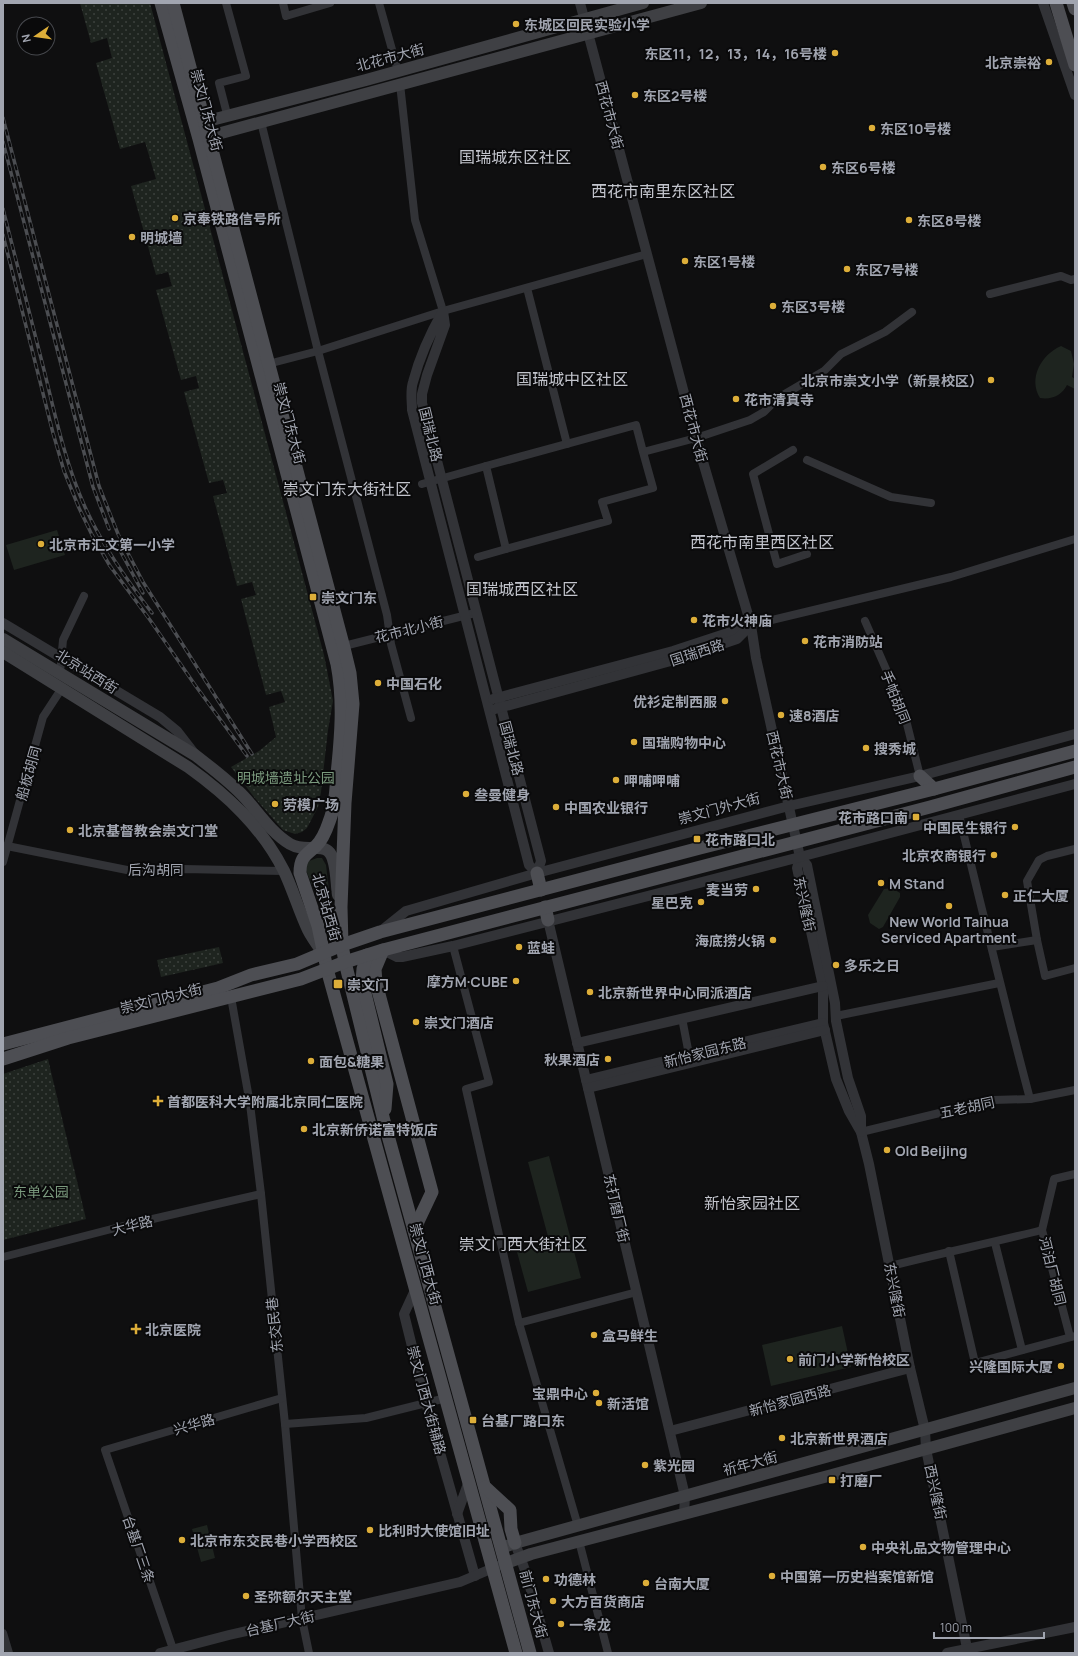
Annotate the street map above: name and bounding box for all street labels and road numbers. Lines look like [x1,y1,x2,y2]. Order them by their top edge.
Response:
street label: 北花市大街 [354,39,426,75]
street label: 崇文门东大街 [187,67,227,153]
street label: 西花市大街 [592,79,628,151]
street label: 崇文门东大街 [270,380,310,466]
street label: 西花市大街 [676,392,712,464]
street label: 国瑞北路 [415,405,447,463]
street label: 花市北小街 [373,611,445,647]
street label: 国瑞西路 [667,634,727,670]
street label: 北京站西街 [52,644,122,698]
street label: 手帕胡同 [877,667,915,727]
street label: 国瑞北路 [496,718,528,778]
street label: 西花市大街 [763,729,797,801]
street label: 船板胡同 [11,743,45,803]
street label: 崇文门外大街 [676,788,762,828]
street label: 后沟胡同 [128,860,184,879]
street label: 北京站西街 [308,871,346,943]
street label: 东兴隆街 [790,875,820,933]
street label: 崇文门内大街 [118,979,204,1017]
street label: 新怡家园东路 [662,1033,748,1071]
street label: 五老胡同 [938,1092,996,1122]
street label: 东打磨厂街 [600,1172,634,1244]
street label: 大华路 [109,1211,155,1239]
street label: 崇文门西大街 [406,1221,446,1307]
street label: 河泊厂胡同 [1035,1235,1071,1307]
street label: 东兴隆街 [880,1261,910,1319]
street label: 东交民巷 [262,1296,286,1354]
street label: 崇文门西大街辅路 [403,1343,451,1457]
street label: 新怡家园西路 [747,1380,833,1420]
street label: 兴华路 [171,1409,217,1439]
street label: 祈年大街 [720,1447,780,1479]
street label: 西兴隆街 [921,1463,951,1521]
street label: 台基厂三条 [119,1513,159,1585]
street label: 前门东大街 [516,1568,552,1640]
street label: 台基厂大街 [244,1606,316,1640]

